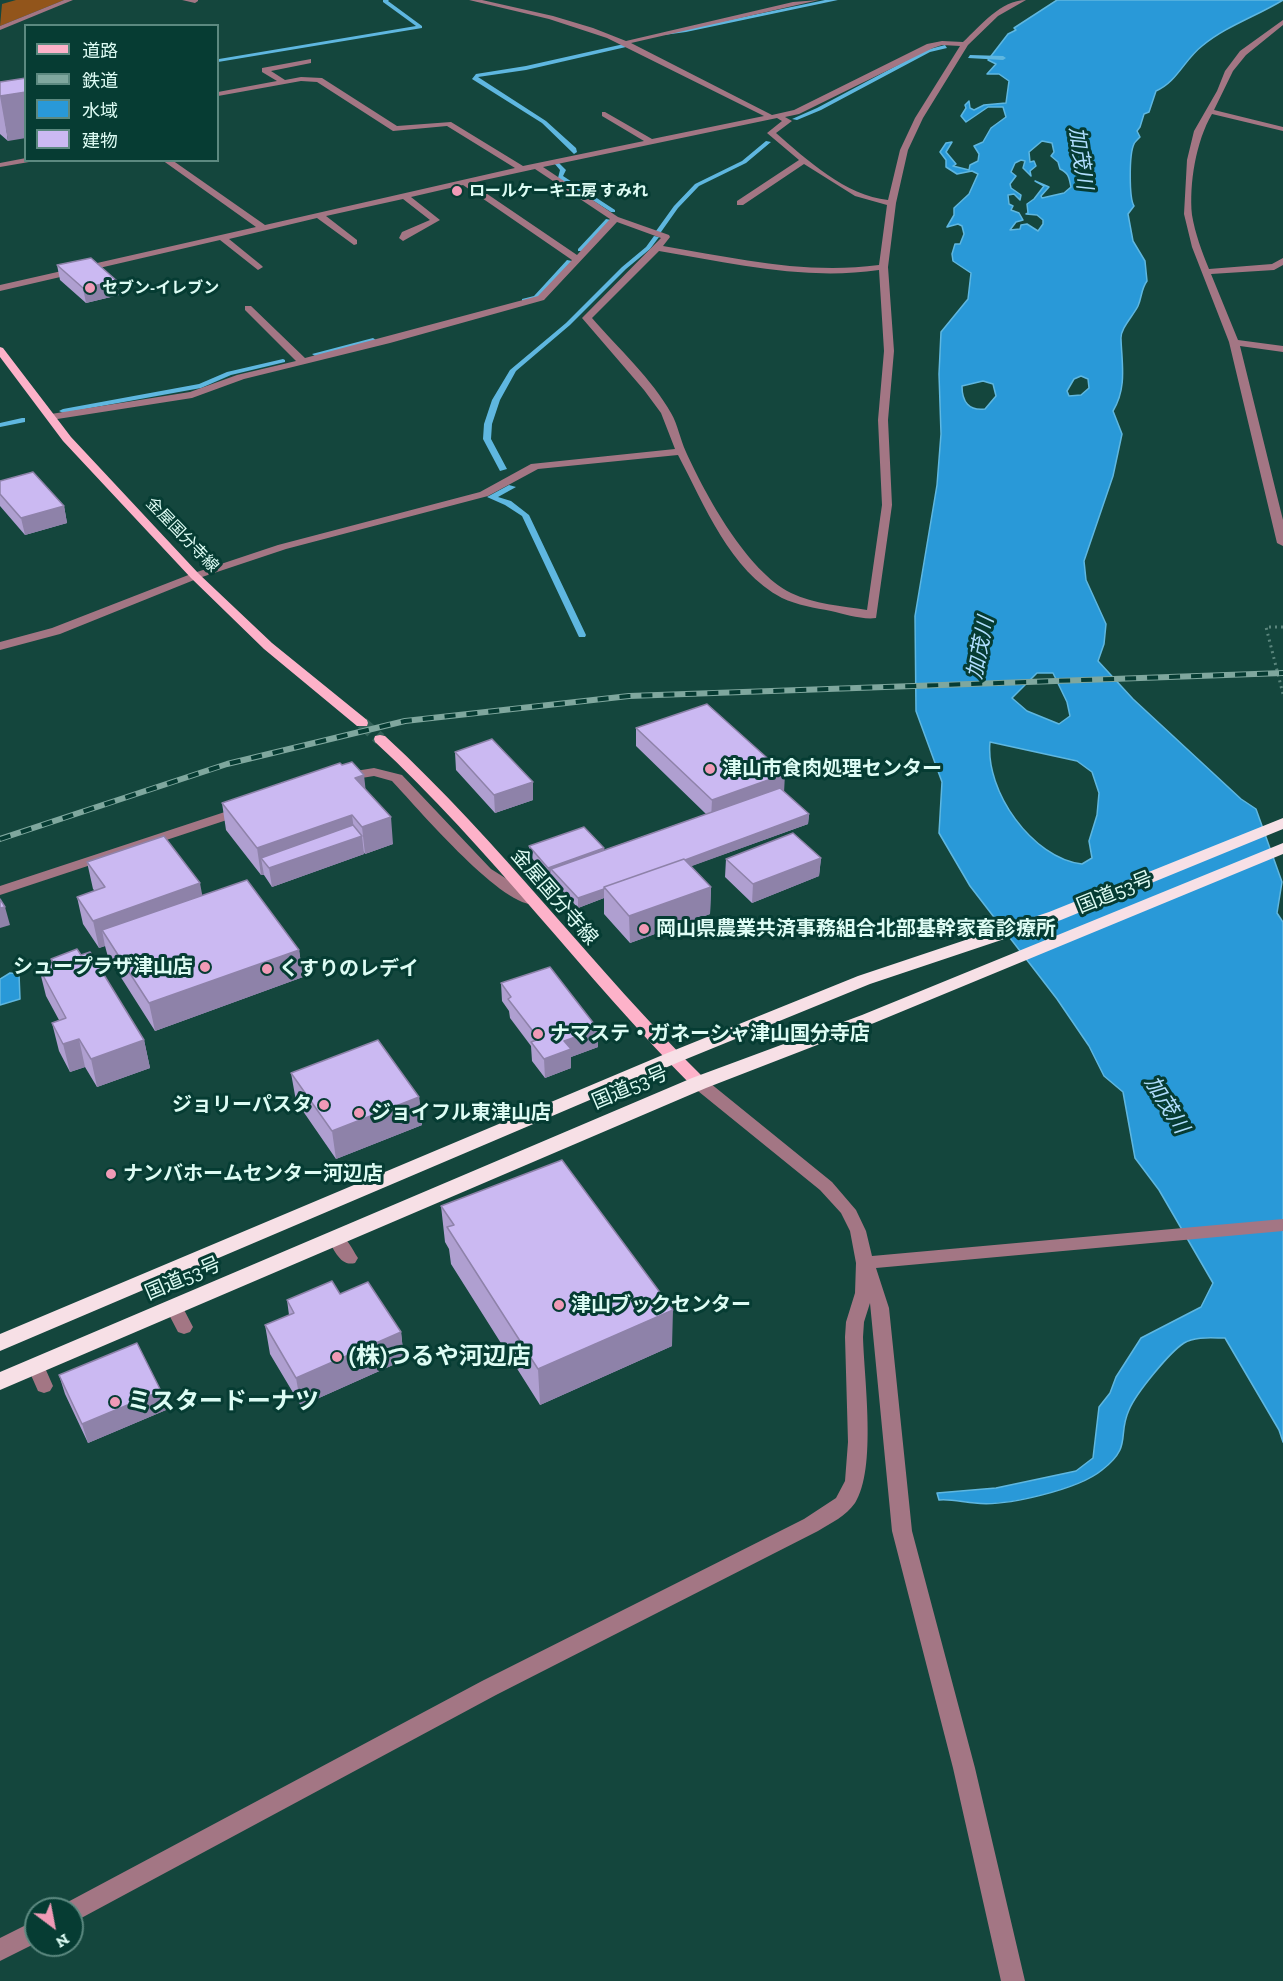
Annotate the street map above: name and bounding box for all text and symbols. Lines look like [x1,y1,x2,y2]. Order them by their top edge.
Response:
legend [24,24,219,162]
text: 道路 [82,40,118,62]
text: 鉄道 [82,70,118,92]
text: 水域 [82,100,118,122]
water label: 加茂川 [1063,125,1097,191]
text: 建物 [82,130,118,152]
place label: ロールケーキ工房 すみれ [469,181,648,201]
marker: ロールケーキ工房 すみれ [450,184,464,198]
place label: セブン-イレブン [102,278,219,298]
marker: セブン-イレブン [83,281,97,295]
street label: 金屋国分寺線 [142,494,222,576]
water label: 加茂川 [963,615,999,681]
place label: 津山市食肉処理センター [722,757,942,781]
marker: 津山市食肉処理センター [703,762,717,776]
street label: 金屋国分寺線 [506,844,602,950]
street label: 国道53号 [1073,867,1157,919]
place label: 岡山県農業共済事務組合北部基幹家畜診療所 [656,917,1056,941]
marker: 岡山県農業共済事務組合北部基幹家畜診療所 [637,922,651,936]
place label: シュープラザ津山店 [13,955,193,979]
place label: くすりのレデイ [279,957,419,981]
marker: シュープラザ津山店 [198,960,212,974]
marker: くすりのレデイ [260,962,274,976]
place label: ナマステ・ガネーシャ津山国分寺店 [550,1022,870,1046]
marker: ナマステ・ガネーシャ津山国分寺店 [531,1027,545,1041]
street label: 国道53号 [588,1061,672,1115]
water label: 加茂川 [1139,1072,1193,1138]
place label: ジョリーパスタ [172,1093,312,1117]
marker: ジョリーパスタ [317,1098,331,1112]
place label: ジョイフル東津山店 [371,1101,551,1125]
marker: ジョイフル東津山店 [352,1106,366,1120]
place label: ナンバホームセンター河辺店 [123,1162,383,1186]
marker: ナンバホームセンター河辺店 [104,1167,118,1181]
street label: 国道53号 [141,1252,225,1306]
place label: 津山ブックセンター [571,1293,751,1317]
marker: 津山ブックセンター [552,1298,566,1312]
place label: (株)つるや河辺店 [349,1343,531,1371]
marker: (株)つるや河辺店 [330,1350,344,1364]
place label: ミスタードーナツ [127,1388,319,1416]
marker: ミスタードーナツ [108,1395,122,1409]
north arrow [24,1897,84,1957]
text: N [53,1930,73,1952]

